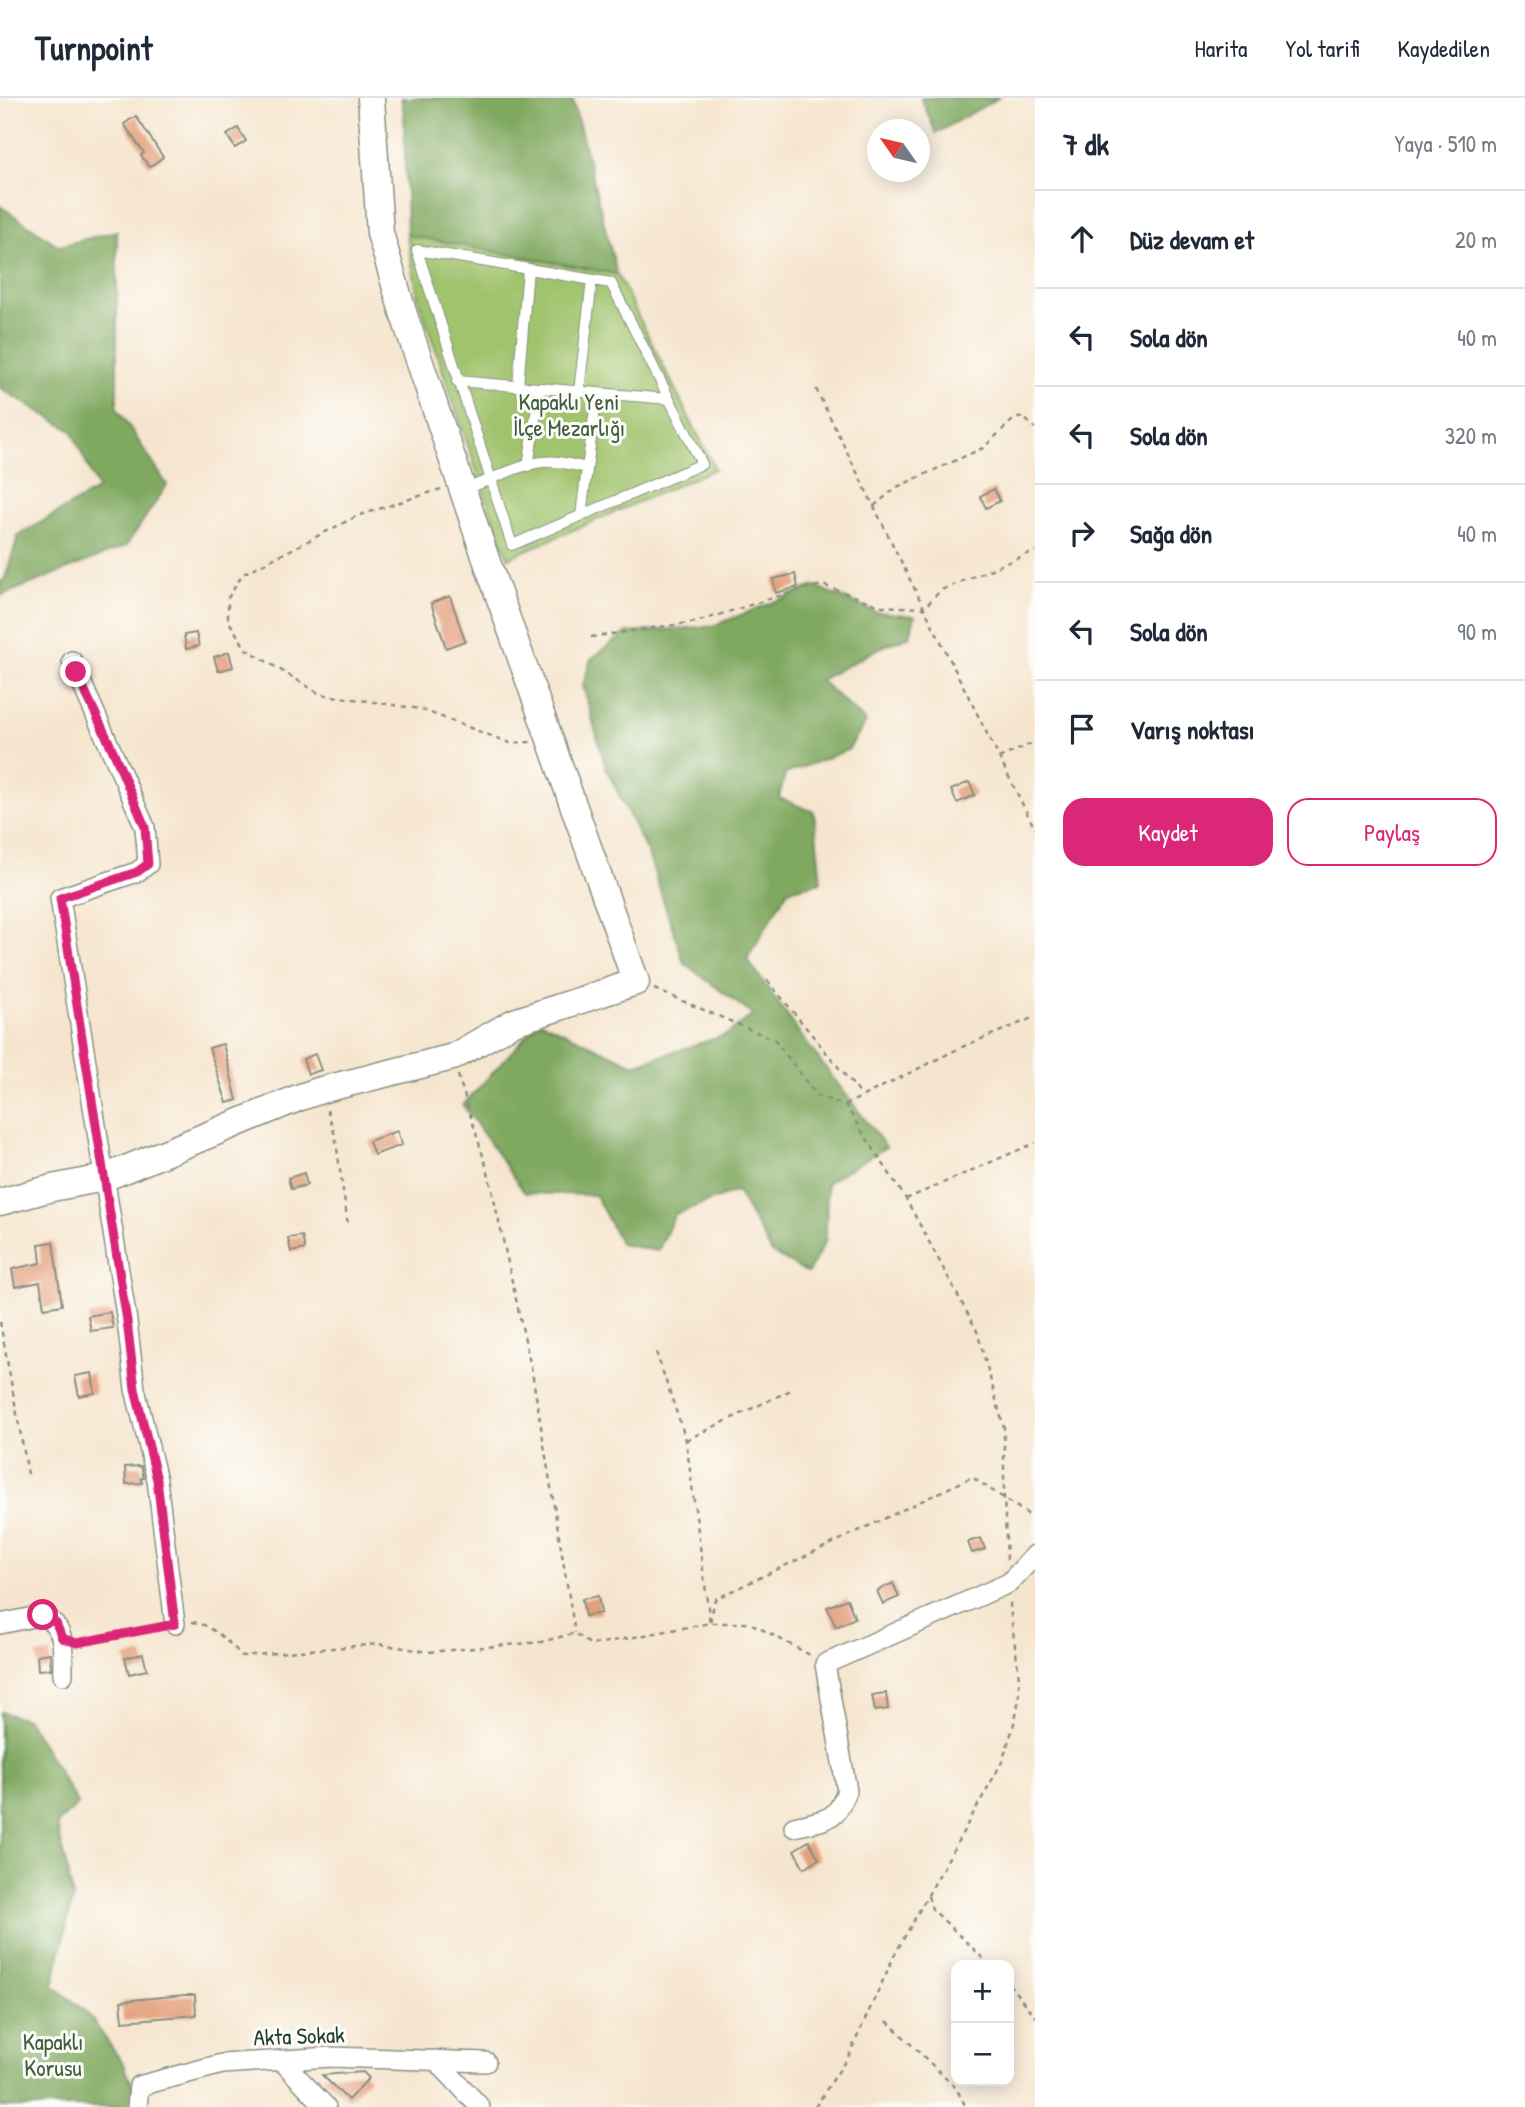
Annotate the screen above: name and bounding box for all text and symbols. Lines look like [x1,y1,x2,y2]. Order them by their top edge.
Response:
text: Turnpoint [35,26,152,70]
text: Harita [1194,32,1247,64]
text: Yol tarifi [1285,32,1359,64]
text: Kaydedilen [1397,32,1490,64]
north arrow [867,119,930,182]
text: 7 dk [1063,124,1109,164]
text: Yaya · 510 m [1395,128,1497,159]
icon: ahead [1063,220,1101,258]
text: Düz devam et [1130,222,1254,257]
text: 20 m [1455,224,1497,255]
icon: left [1063,318,1101,356]
text: Sola dön [1130,320,1208,355]
text: 40 m [1457,322,1497,353]
park label: Kapaklı Yeni İlçe Mezarlığı [513,386,625,443]
icon: left [1063,416,1101,454]
text: Sola dön [1130,418,1208,453]
text: 320 m [1445,420,1497,451]
icon: right [1063,514,1101,552]
text: Sağa dön [1130,516,1212,551]
text: 40 m [1457,518,1497,549]
icon: left [1063,612,1101,650]
text: Sola dön [1130,614,1208,649]
text: 90 m [1457,616,1497,647]
route end [60,656,91,687]
icon: arrive [1063,710,1101,748]
text: Varış noktası [1130,712,1255,747]
button: Kaydet [1063,798,1273,866]
button: Paylaş [1287,798,1497,866]
route start [27,1599,58,1630]
map controls [951,1960,1014,2086]
button: + [951,1960,1014,2023]
street label: Akta Sokak [253,2018,345,2053]
button: − [951,2023,1014,2086]
park label: Kapaklı Korusu [23,2026,83,2083]

